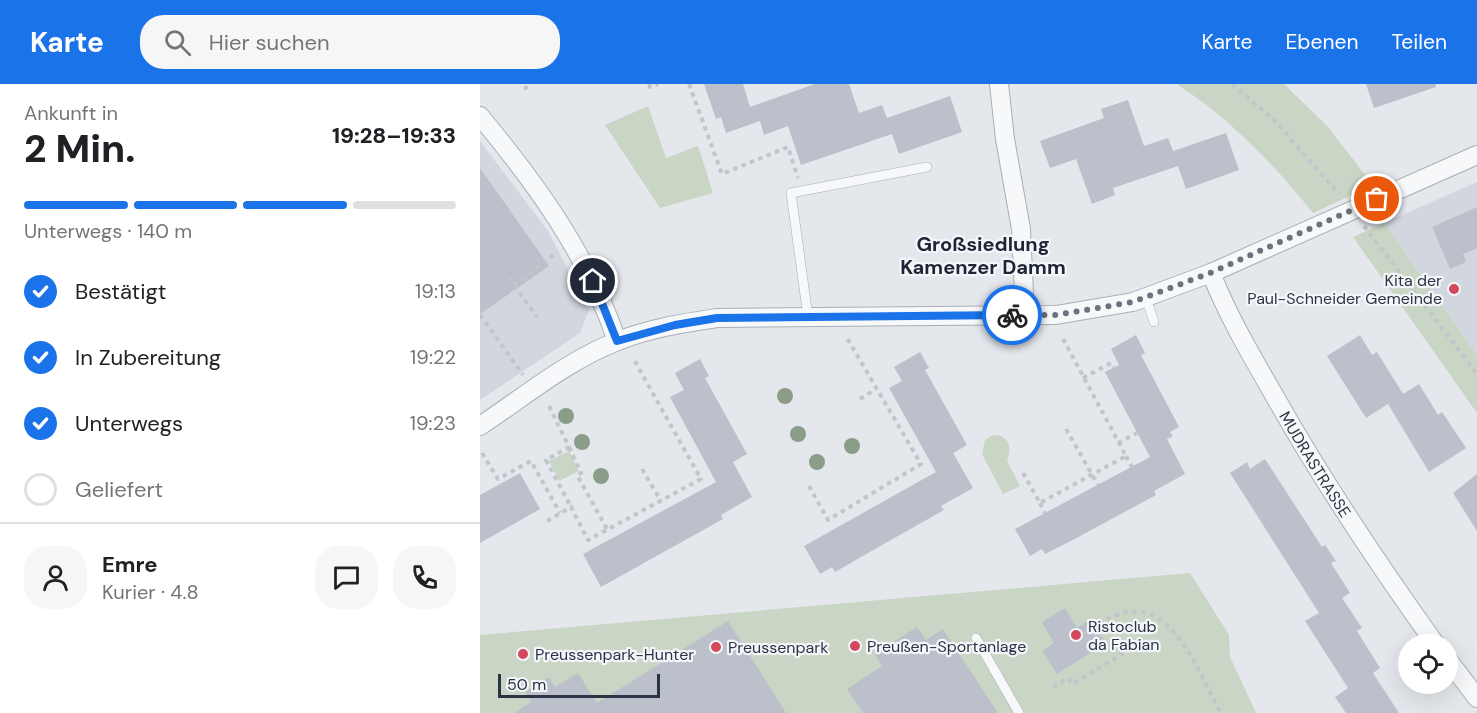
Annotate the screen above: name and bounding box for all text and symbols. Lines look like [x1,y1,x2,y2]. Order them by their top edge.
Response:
search box [140,15,560,69]
text: Karte [30,24,104,61]
icon: search [161,26,194,59]
text: Hier suchen [209,28,330,57]
text: Karte [1202,28,1252,56]
text: Ebenen [1285,28,1358,56]
text: Teilen [1391,28,1447,56]
text: Ankunft in [24,100,118,126]
text: 19:28–19:33 [332,121,456,150]
text: 2 Min. [24,123,135,174]
pin [1351,173,1402,224]
icon: bag [1360,182,1393,215]
text: Unterwegs · 140 m [24,218,192,244]
district label: Großsiedlung Kamenzer Damm [900,231,1066,280]
pin [567,255,618,306]
icon: home [576,264,609,297]
place label: Kita der Paul-Schneider Gemeinde [1247,270,1442,309]
icon: check [24,275,57,308]
text: Bestätigt [75,277,166,306]
text: 19:13 [415,278,456,304]
marker: Kita der Paul-Schneider Gemeinde [1447,282,1461,296]
courier [982,285,1042,345]
icon: bike [996,299,1029,332]
icon: check [24,341,57,374]
text: In Zubereitung [75,343,221,372]
text: 19:22 [410,344,456,370]
icon: check [24,407,57,440]
street label: MUDRASTRASSE [1275,407,1356,521]
text: Unterwegs [75,409,183,438]
text: 19:23 [410,410,456,436]
text: Geliefert [75,475,163,504]
button: person [24,546,87,609]
button: chat [315,546,378,609]
button: phone [393,546,456,609]
text: Emre [102,550,158,579]
text: Kurier · 4.8 [102,579,199,605]
place label: Ristoclub da Fabian [1088,616,1159,655]
marker: Ristoclub da Fabian [1069,628,1083,642]
map controls [1398,634,1458,694]
button: locate [1398,634,1458,694]
place label: Preußen-Sportanlage [867,636,1026,657]
place label: Preussenpark [728,637,828,658]
marker: Preußen-Sportanlage [848,639,862,653]
marker: Preussenpark [709,640,723,654]
place label: Preussenpark-Hunter [535,644,694,665]
marker: Preussenpark-Hunter [516,647,530,661]
scale bar [498,671,660,698]
text: 50 m [507,674,546,695]

